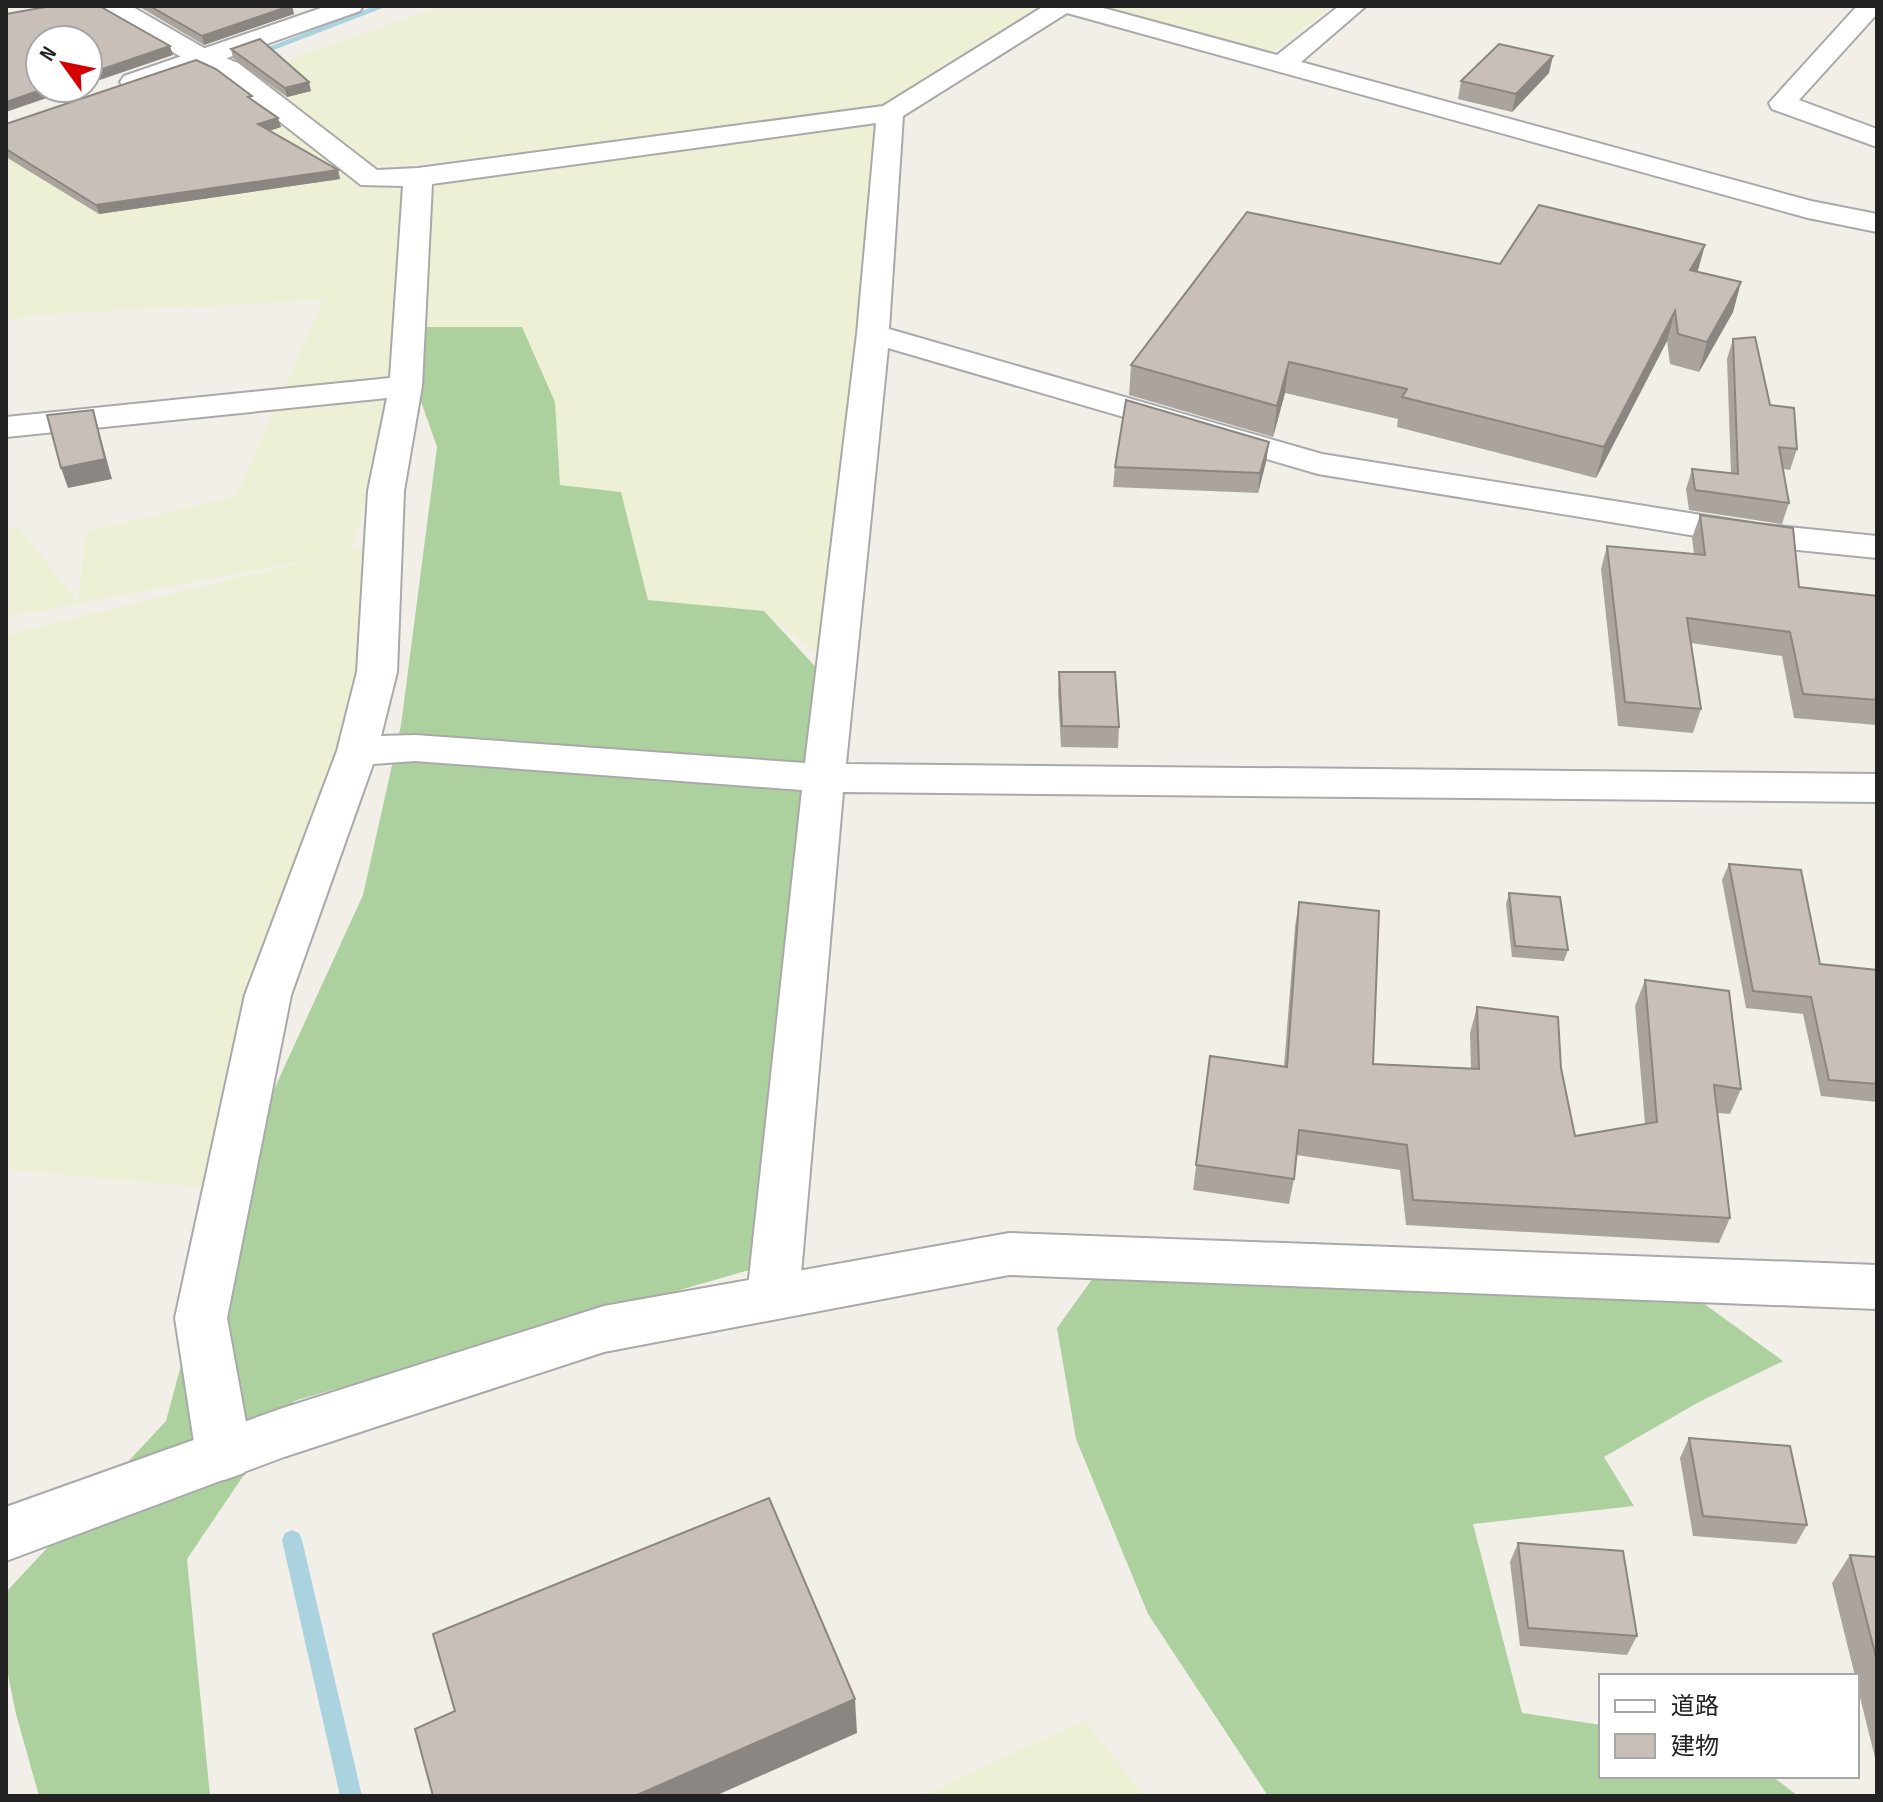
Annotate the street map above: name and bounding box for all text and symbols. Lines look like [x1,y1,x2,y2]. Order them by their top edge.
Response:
north arrow [24,24,104,104]
text: N [34,42,63,66]
legend [1599,1674,1859,1778]
text: 道路 [1671,1692,1719,1721]
text: 建物 [1671,1732,1719,1761]

